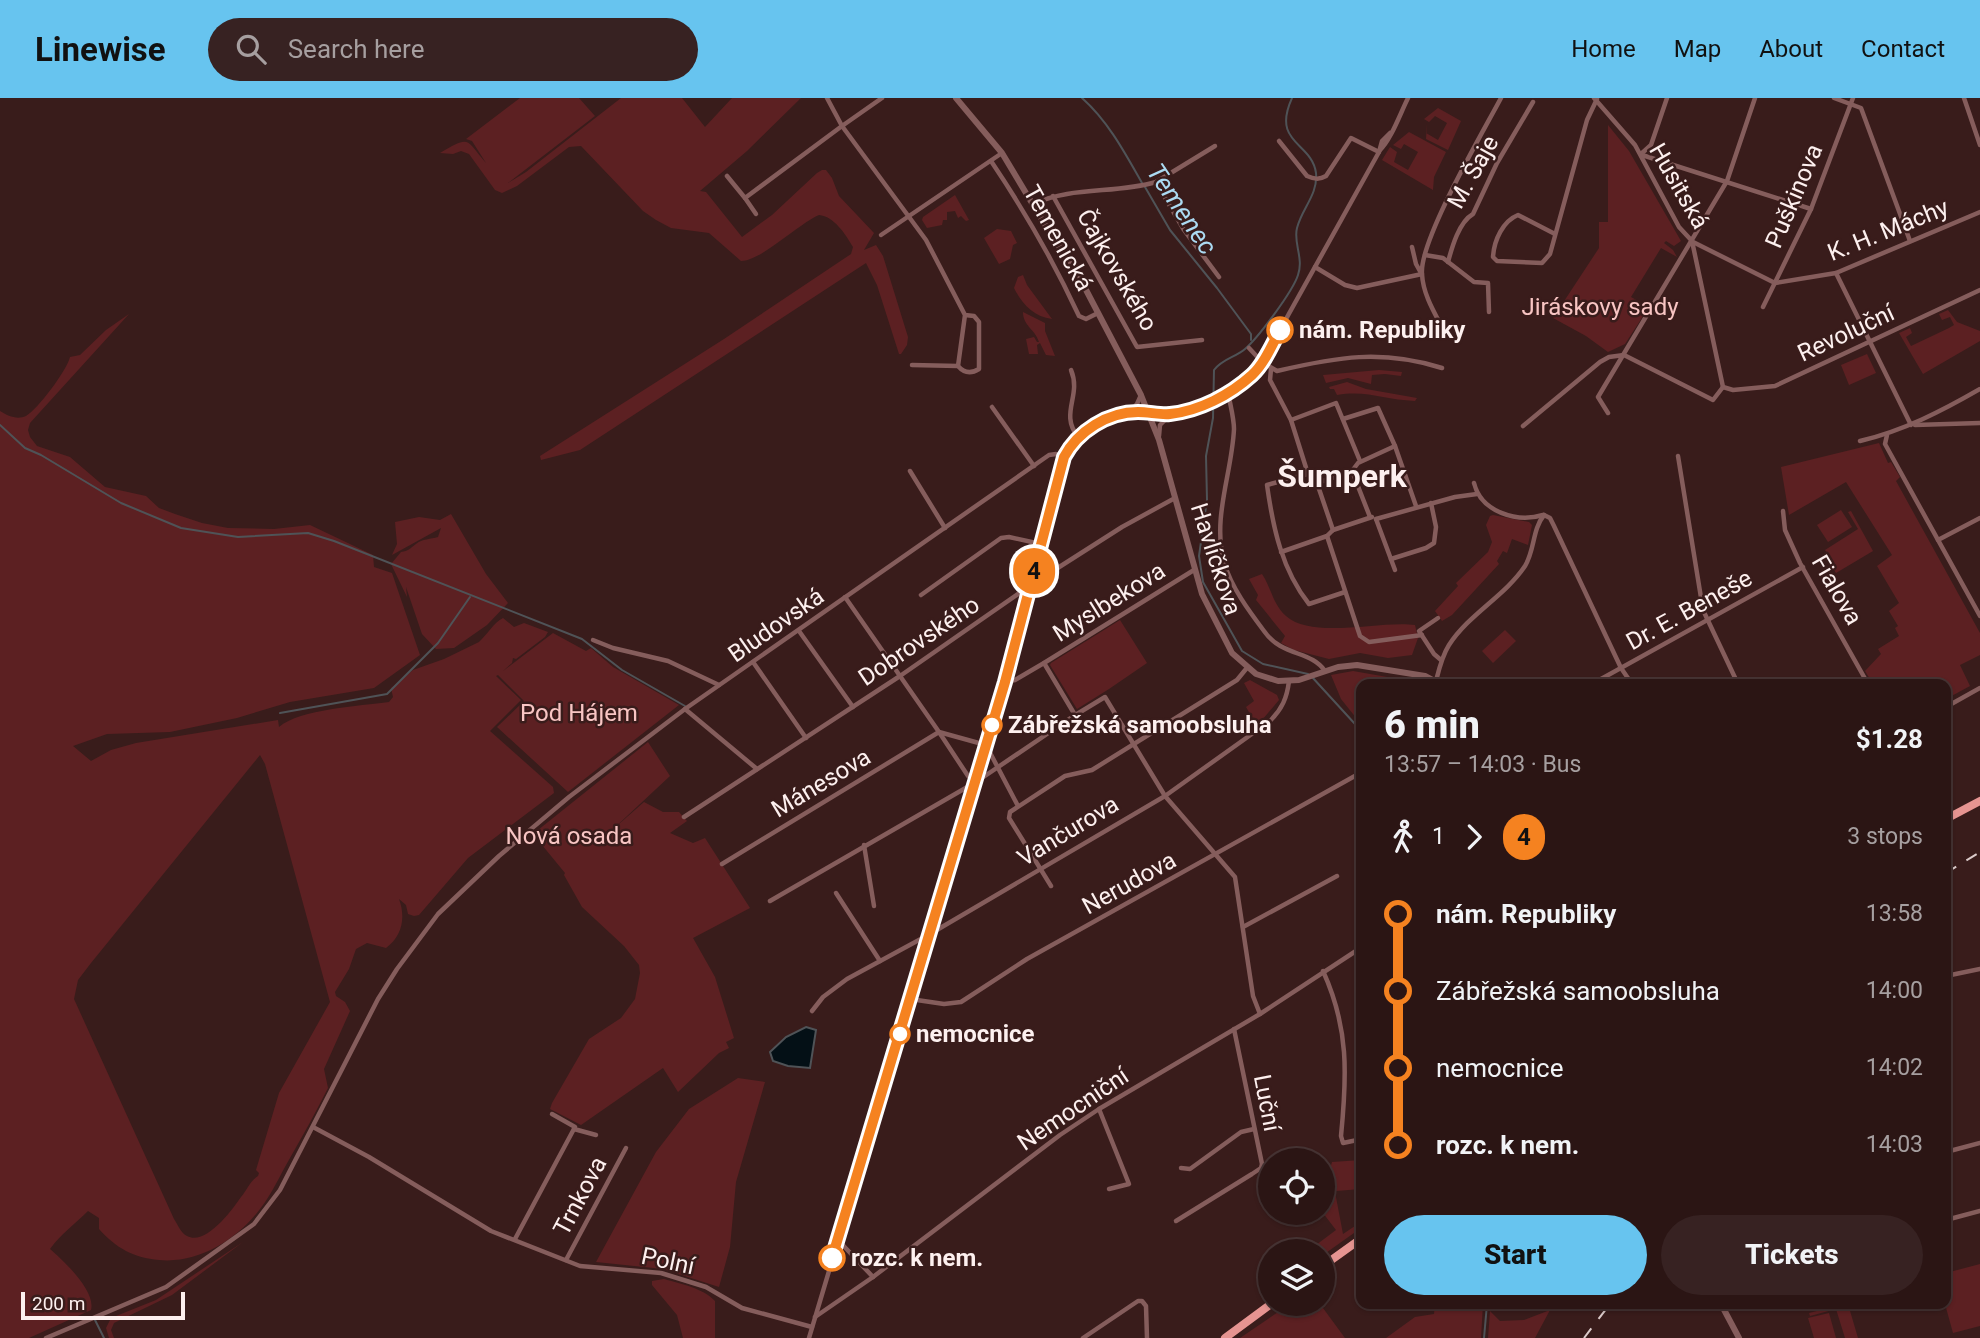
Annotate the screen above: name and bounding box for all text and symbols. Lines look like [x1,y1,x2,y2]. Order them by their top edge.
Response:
search box [208,18,698,81]
text: Linewise [35,30,166,69]
icon: search [232,30,270,68]
text: Search here [288,34,424,64]
text: Home [1571,35,1636,63]
text: Map [1674,35,1721,63]
text: About [1759,35,1823,63]
text: Contact [1861,35,1945,63]
street label: M. Šaje [1442,131,1504,213]
street label: Husitská [1643,138,1715,234]
street label: Puškinova [1760,140,1828,252]
water label: Temenec [1141,158,1223,260]
street label: Temenická [1018,180,1098,296]
street label: K. H. Máchy [1823,193,1953,267]
street label: Čajkovského [1071,204,1164,336]
park label: Jiráskovy sady [1521,293,1679,321]
street label: Revoluční [1793,298,1900,368]
place label: nám. Republiky [1299,316,1466,344]
marker: nám. Republiky [1267,317,1293,343]
district label: Šumperk [1277,457,1408,495]
street label: Havlíčkova [1185,499,1247,619]
line badge: 4 [1011,548,1057,594]
street label: Fialova [1806,550,1868,630]
street label: Myslbekova [1048,556,1170,648]
text: 4 [1027,557,1041,585]
street label: Dr. E. Beneše [1621,564,1757,656]
street label: Bludovská [723,582,829,668]
street label: Dobrovského [853,590,985,692]
park label: Pod Hájem [520,699,638,727]
text: 6 min [1384,703,1480,747]
place label: Zábřežská samoobsluha [1008,711,1272,739]
marker: Zábřežská samoobsluha [982,715,1002,735]
text: $1.28 [1856,724,1923,754]
street label: Mánesova [766,743,876,823]
text: 13:57 – 14:03 · Bus [1384,751,1581,778]
street label: Vančurova [1012,790,1124,872]
icon: walk [1384,818,1422,856]
icon: forward [1455,818,1493,856]
park label: Nová osada [506,822,632,850]
text: 1 [1432,823,1445,850]
text: 4 [1517,823,1531,851]
text: 3 stops [1847,823,1923,850]
street label: Nerudova [1077,846,1181,920]
text: nám. Republiky [1436,899,1616,929]
text: 13:58 [1866,900,1923,927]
text: Zábřežská samoobsluha [1436,976,1720,1006]
text: 14:00 [1866,977,1923,1004]
place label: nemocnice [916,1020,1035,1048]
marker: nemocnice [890,1024,910,1044]
text: nemocnice [1436,1053,1563,1083]
text: 14:02 [1866,1054,1923,1081]
street label: Nemocniční [1012,1061,1135,1156]
street label: Luční [1248,1072,1286,1135]
text: rozc. k nem. [1436,1130,1579,1160]
text: 14:03 [1866,1131,1923,1158]
map controls [1258,1148,1335,1316]
button: locate [1258,1148,1335,1225]
street label: Trnkova [548,1152,612,1240]
button: Start [1384,1215,1647,1295]
button: Tickets [1661,1215,1923,1295]
button: layers [1258,1239,1335,1316]
street label: Polní [639,1242,698,1280]
place label: rozc. k nem. [851,1244,983,1272]
marker: rozc. k nem. [819,1245,845,1271]
scale bar [21,1289,186,1321]
text: 200 m [32,1292,85,1315]

